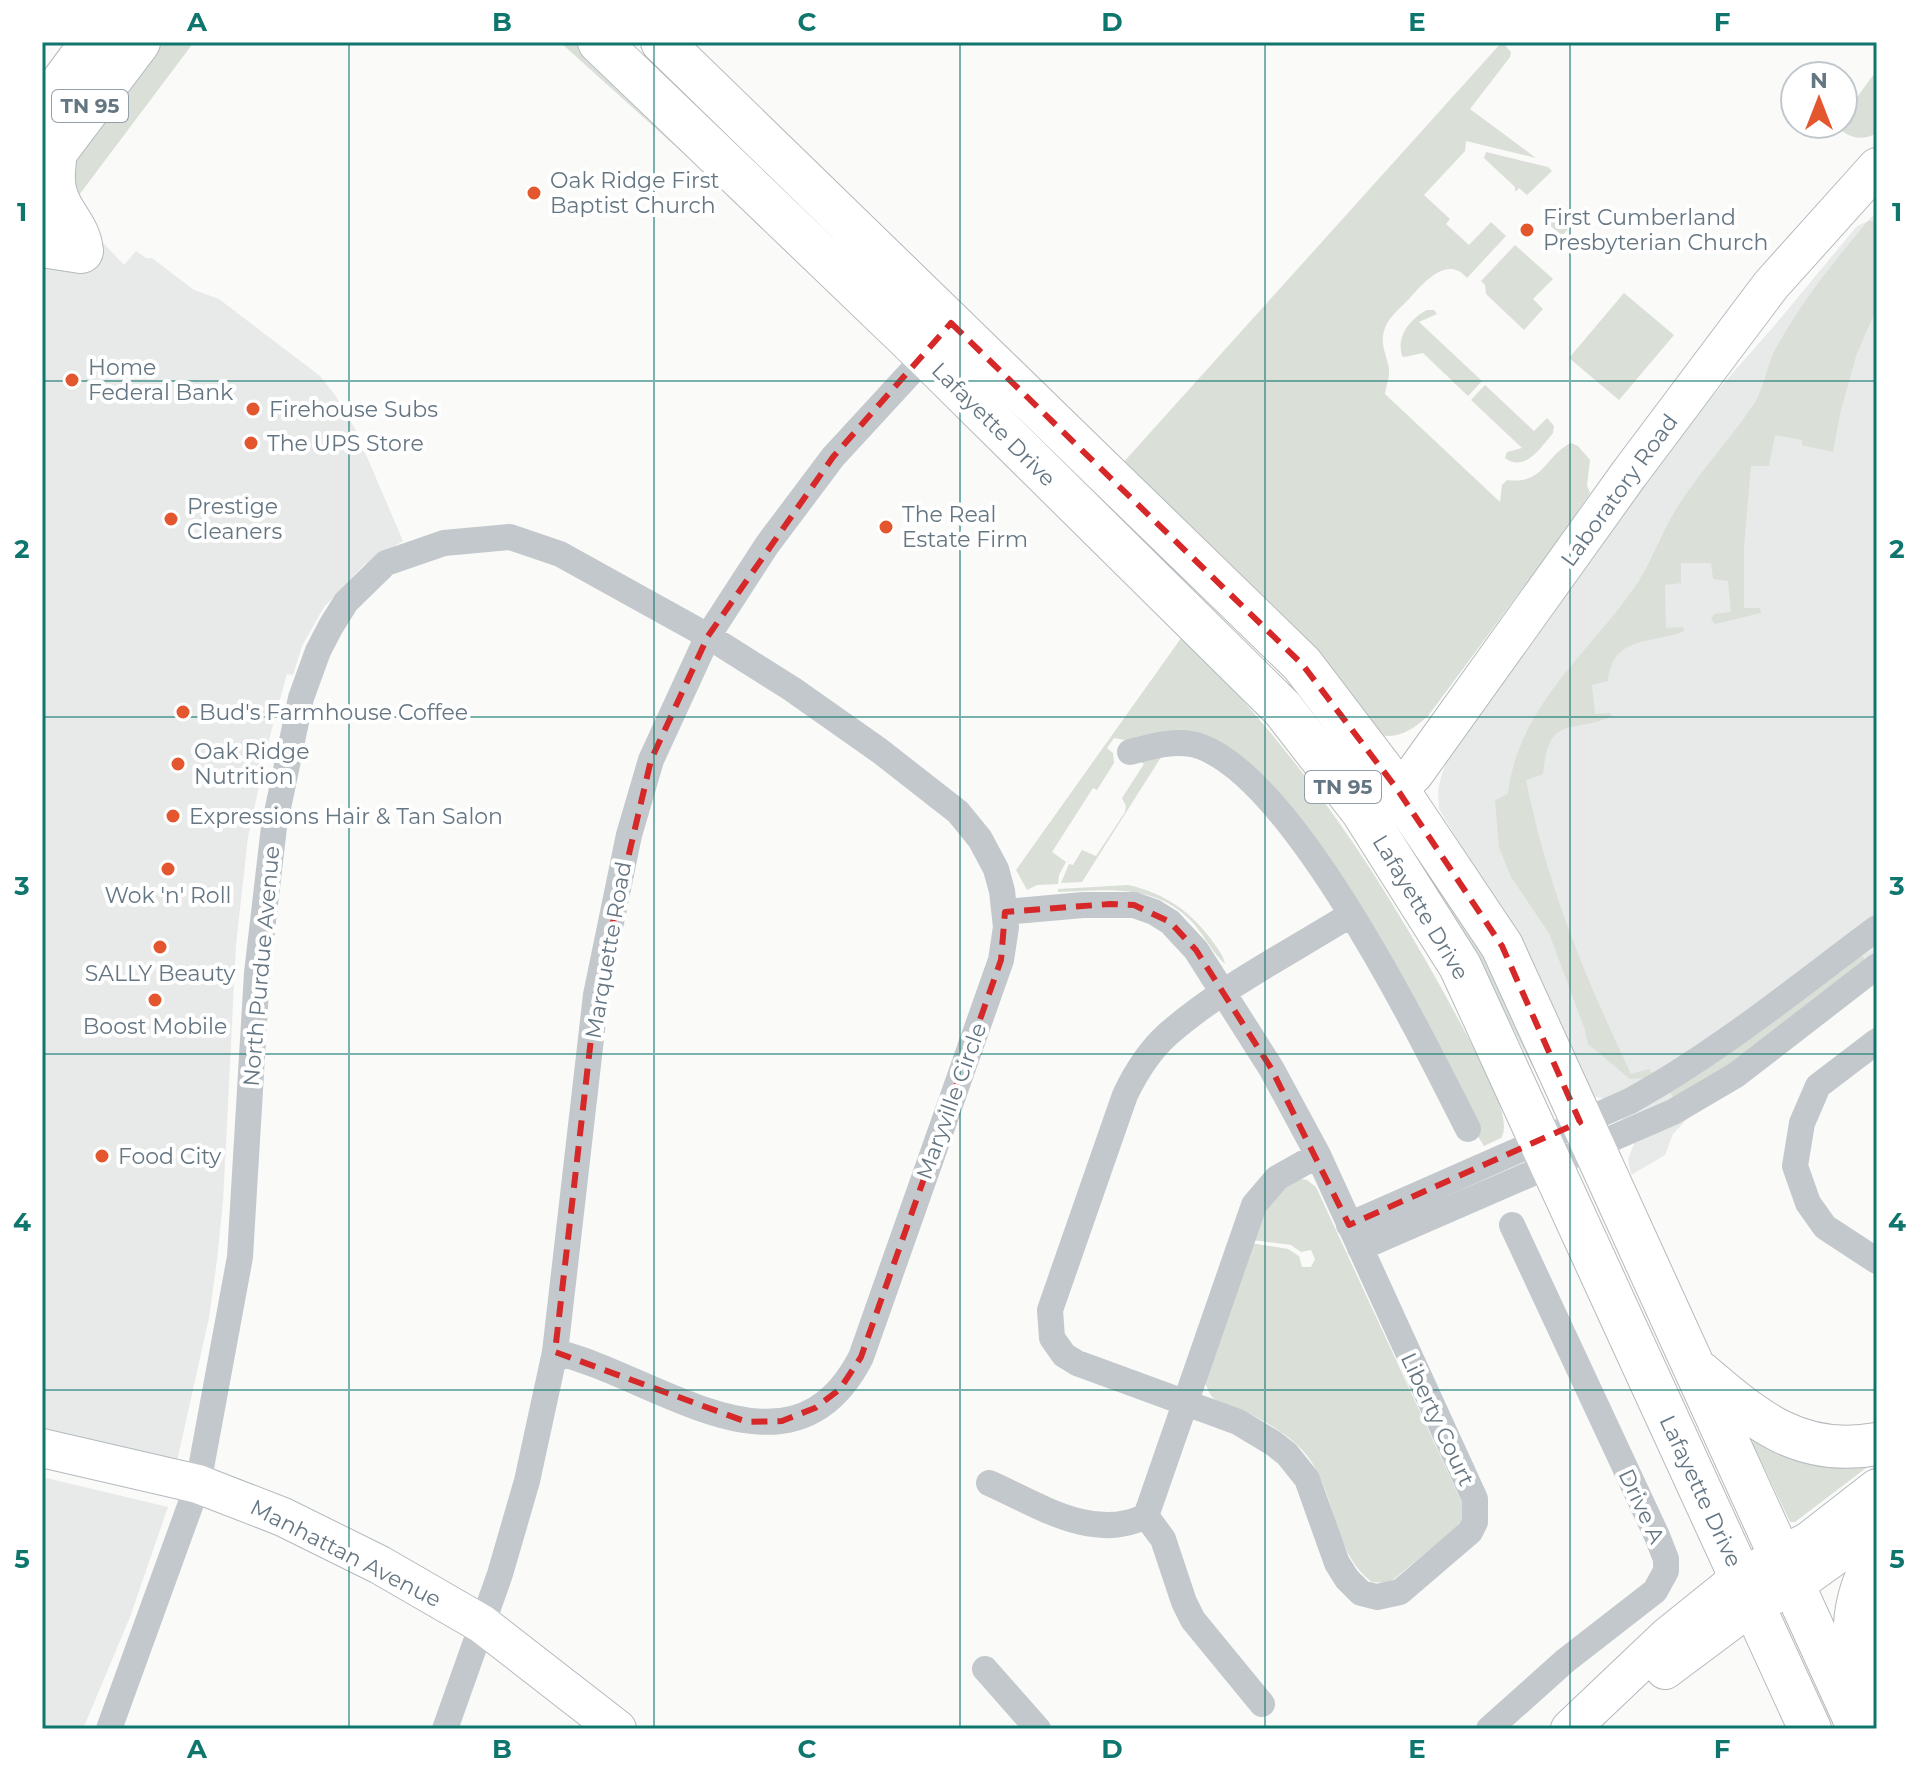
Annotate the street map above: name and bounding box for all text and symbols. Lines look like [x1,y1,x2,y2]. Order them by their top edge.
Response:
text: A [186,6,208,38]
text: B [492,6,512,38]
text: C [798,6,817,38]
text: D [1101,6,1123,38]
text: E [1408,6,1426,38]
text: F [1714,6,1730,38]
north arrow [1779,60,1859,140]
text: N [1810,67,1828,94]
road number: TN 95 [52,90,128,122]
place label: Oak Ridge First Baptist Church [550,167,720,219]
marker: Oak Ridge First Baptist Church [525,184,543,202]
text: 1 [17,196,27,228]
text: 1 [1892,196,1902,228]
place label: First Cumberland Presbyterian Church [1543,204,1768,256]
marker: First Cumberland Presbyterian Church [1518,221,1536,239]
place label: Home Federal Bank [88,354,234,406]
street label: Lafayette Drive [926,357,1061,492]
marker: Home Federal Bank [63,371,81,389]
place label: Firehouse Subs [269,396,438,423]
marker: Firehouse Subs [244,400,262,418]
street label: Laboratory Road [1555,409,1684,572]
place label: The UPS Store [267,430,424,457]
marker: The UPS Store [242,434,260,452]
place label: Prestige Cleaners [187,493,282,545]
place label: The Real Estate Firm [902,501,1028,553]
marker: Prestige Cleaners [162,510,180,528]
marker: The Real Estate Firm [877,518,895,536]
text: 2 [14,533,30,565]
text: 2 [1889,533,1905,565]
place label: Bud's Farmhouse Coffee [199,699,468,726]
marker: Bud's Farmhouse Coffee [174,703,192,721]
place label: Oak Ridge Nutrition [194,738,309,790]
marker: Oak Ridge Nutrition [169,755,187,773]
road number: TN 95 [1305,771,1381,803]
place label: Expressions Hair & Tan Salon [189,803,503,830]
marker: Expressions Hair & Tan Salon [164,807,182,825]
street label: Lafayette Drive [1367,830,1474,985]
street label: North Purdue Avenue [238,845,285,1087]
street label: Marquette Road [580,859,637,1041]
marker: Wok 'n' Roll [159,860,177,878]
text: 3 [13,870,30,902]
text: 3 [1888,870,1905,902]
place label: Wok 'n' Roll [104,882,232,909]
marker: SALLY Beauty [151,938,169,956]
place label: SALLY Beauty [85,960,235,987]
marker: Boost Mobile [146,991,164,1009]
place label: Boost Mobile [83,1013,227,1040]
street label: Maryville Circle [911,1019,992,1183]
place label: Food City [118,1143,221,1170]
marker: Food City [93,1147,111,1165]
text: 4 [13,1206,31,1238]
text: 4 [1888,1206,1906,1238]
street label: Liberty Court [1395,1348,1480,1490]
street label: Lafayette Drive [1654,1411,1748,1571]
street label: Drive A [1613,1465,1671,1548]
street label: Manhattan Avenue [246,1494,446,1613]
text: 5 [14,1543,30,1575]
text: 5 [1889,1543,1905,1575]
text: A [186,1733,208,1765]
text: B [492,1733,512,1765]
text: C [798,1733,817,1765]
text: D [1101,1733,1123,1765]
text: E [1408,1733,1426,1765]
text: F [1714,1733,1730,1765]

